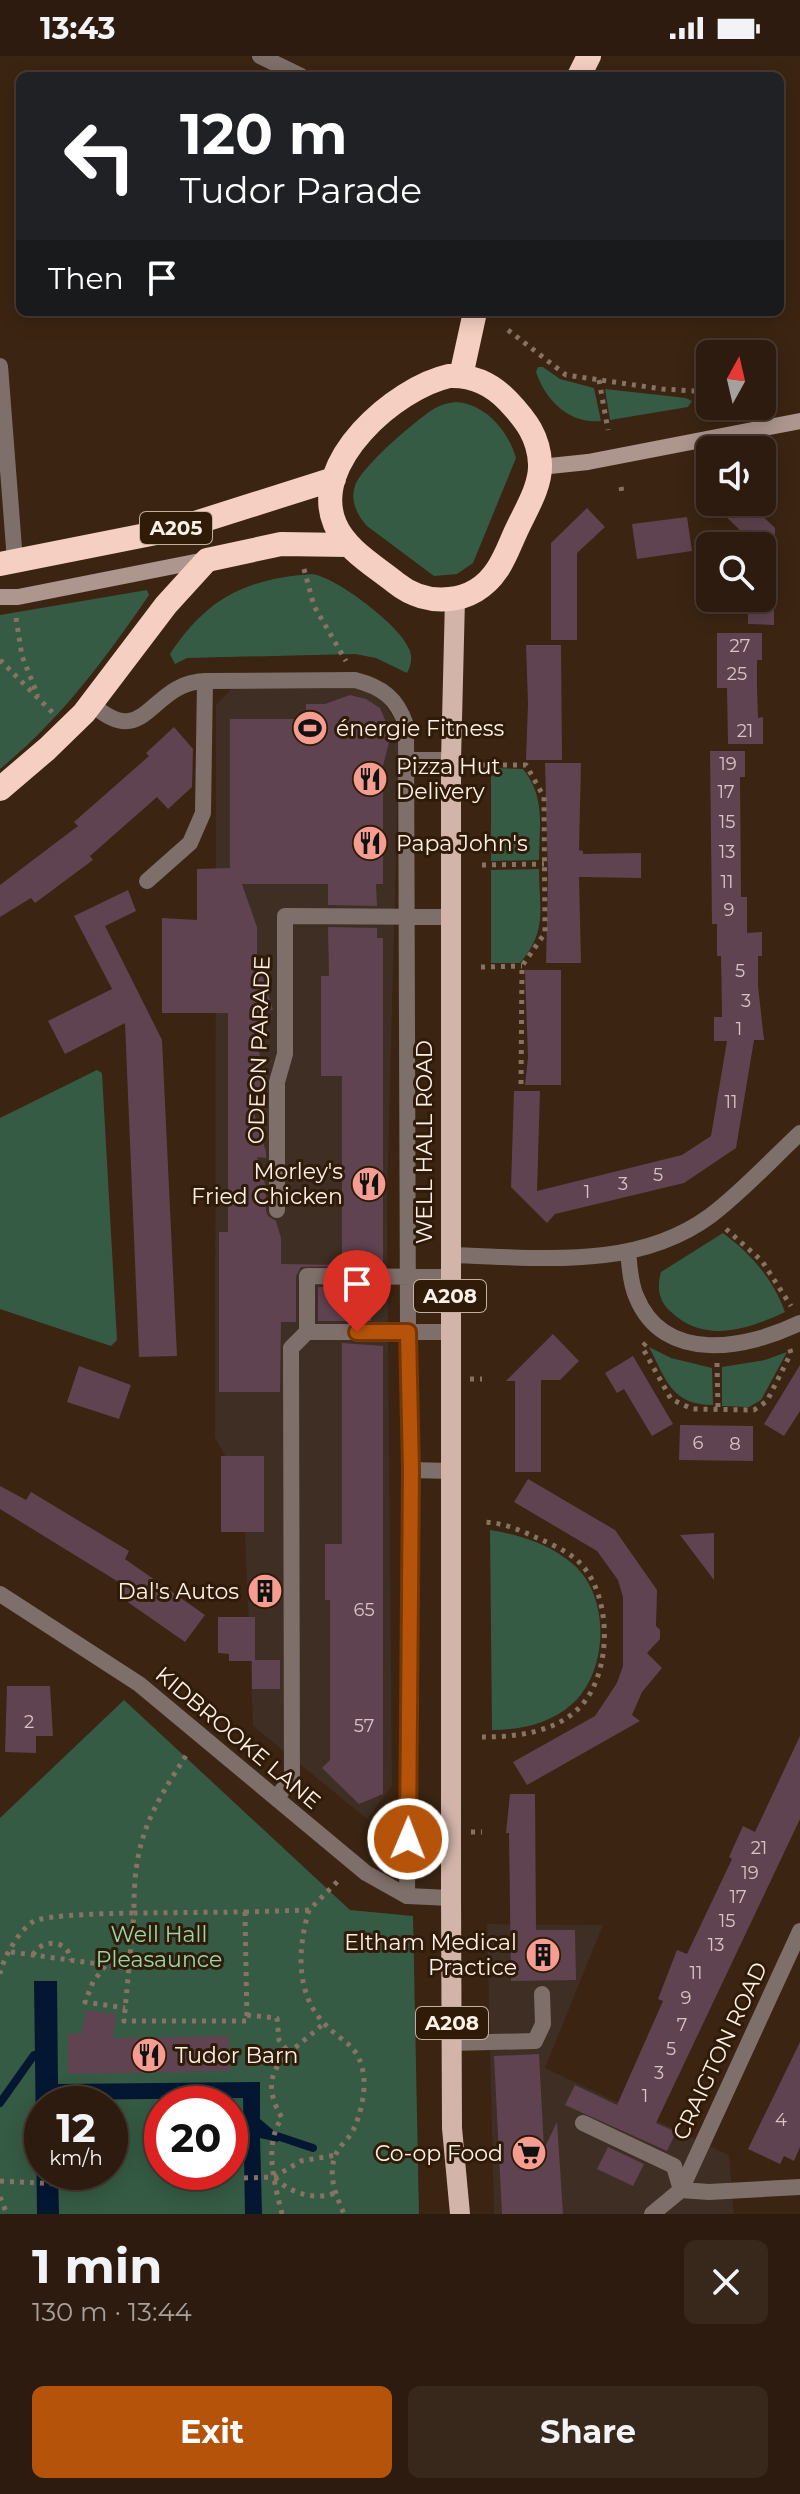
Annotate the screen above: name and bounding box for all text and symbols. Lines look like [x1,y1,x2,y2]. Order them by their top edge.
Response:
text: 13:43 [40,10,116,47]
text: 120 m [180,100,348,168]
icon: left [48,104,152,208]
text: Tudor Parade [180,168,422,212]
icon: arrive [140,256,184,300]
text: Then [48,260,124,297]
north arrow [696,340,776,420]
map controls [696,340,776,612]
button: sound [696,436,776,516]
road number: A205 [140,512,212,544]
button: search [696,532,776,612]
house number: 27 [730,635,750,657]
house number: 25 [727,663,747,685]
sports icon: énergie Fitness [291,709,329,747]
place label: énergie Fitness [336,715,505,742]
house number: 21 [737,720,753,742]
place label: Pizza Hut Delivery [396,753,501,805]
house number: 19 [719,753,737,775]
restaurant icon: Pizza Hut Delivery [351,760,389,798]
house number: 17 [717,781,735,803]
house number: 15 [719,811,735,833]
restaurant icon: Papa John's [351,824,389,862]
place label: Papa John's [396,830,528,857]
house number: 13 [719,841,735,863]
house number: 11 [721,871,734,893]
house number: 9 [724,899,735,921]
street label: ODEON PARADE [242,955,276,1145]
house number: 5 [735,960,745,982]
house number: 3 [741,990,751,1012]
house number: 1 [736,1018,742,1040]
street label: WELL HALL ROAD [411,1040,438,1244]
house number: 11 [725,1091,738,1113]
place label: Morley's Fried Chicken [191,1158,343,1210]
house number: 5 [653,1164,663,1186]
restaurant icon: Morley's Fried Chicken [350,1165,388,1203]
house number: 3 [618,1173,628,1195]
house number: 1 [584,1181,590,1203]
pin [323,1250,391,1332]
icon: arrive [335,1262,379,1306]
road number: A208 [414,1280,486,1312]
house number: 6 [693,1432,704,1454]
house number: 8 [729,1433,741,1455]
building icon: Dal's Autos [246,1572,284,1610]
place label: Dal's Autos [118,1578,239,1605]
house number: 65 [353,1599,375,1621]
street label: KIDBROOKE LANE [150,1661,326,1815]
house number: 2 [24,1711,34,1733]
house number: 57 [354,1715,374,1737]
position arrow [366,1797,450,1881]
house number: 21 [751,1837,767,1859]
house number: 19 [741,1862,759,1884]
house number: 17 [729,1886,747,1908]
house number: 15 [719,1910,735,1932]
park label: Well Hall Pleasaunce [96,1921,222,1973]
place label: Eltham Medical Practice [344,1929,517,1981]
house number: 13 [708,1934,724,1956]
building icon: Eltham Medical Practice [524,1936,562,1974]
street label: CRAIGTON ROAD [667,1958,773,2144]
house number: 11 [690,1962,703,1984]
house number: 9 [681,1987,692,2009]
road number: A208 [416,2007,488,2039]
house number: 7 [677,2014,687,2036]
restaurant icon: Tudor Barn [130,2036,168,2074]
house number: 5 [666,2038,676,2060]
place label: Tudor Barn [175,2042,299,2069]
house number: 3 [654,2062,664,2084]
house number: 1 [642,2085,648,2107]
speed limit sign: 20 [144,2086,248,2190]
text: 12 [56,2103,96,2152]
house number: 4 [775,2109,787,2131]
supermarket icon: Co-op Food [510,2134,548,2172]
place label: Co-op Food [375,2140,503,2167]
text: km/h [49,2146,103,2170]
text: 1 min [32,2237,162,2295]
button: close [684,2240,768,2324]
text: 130 m · 13:44 [32,2296,192,2328]
button: Exit [32,2386,392,2478]
button: Share [408,2386,768,2478]

